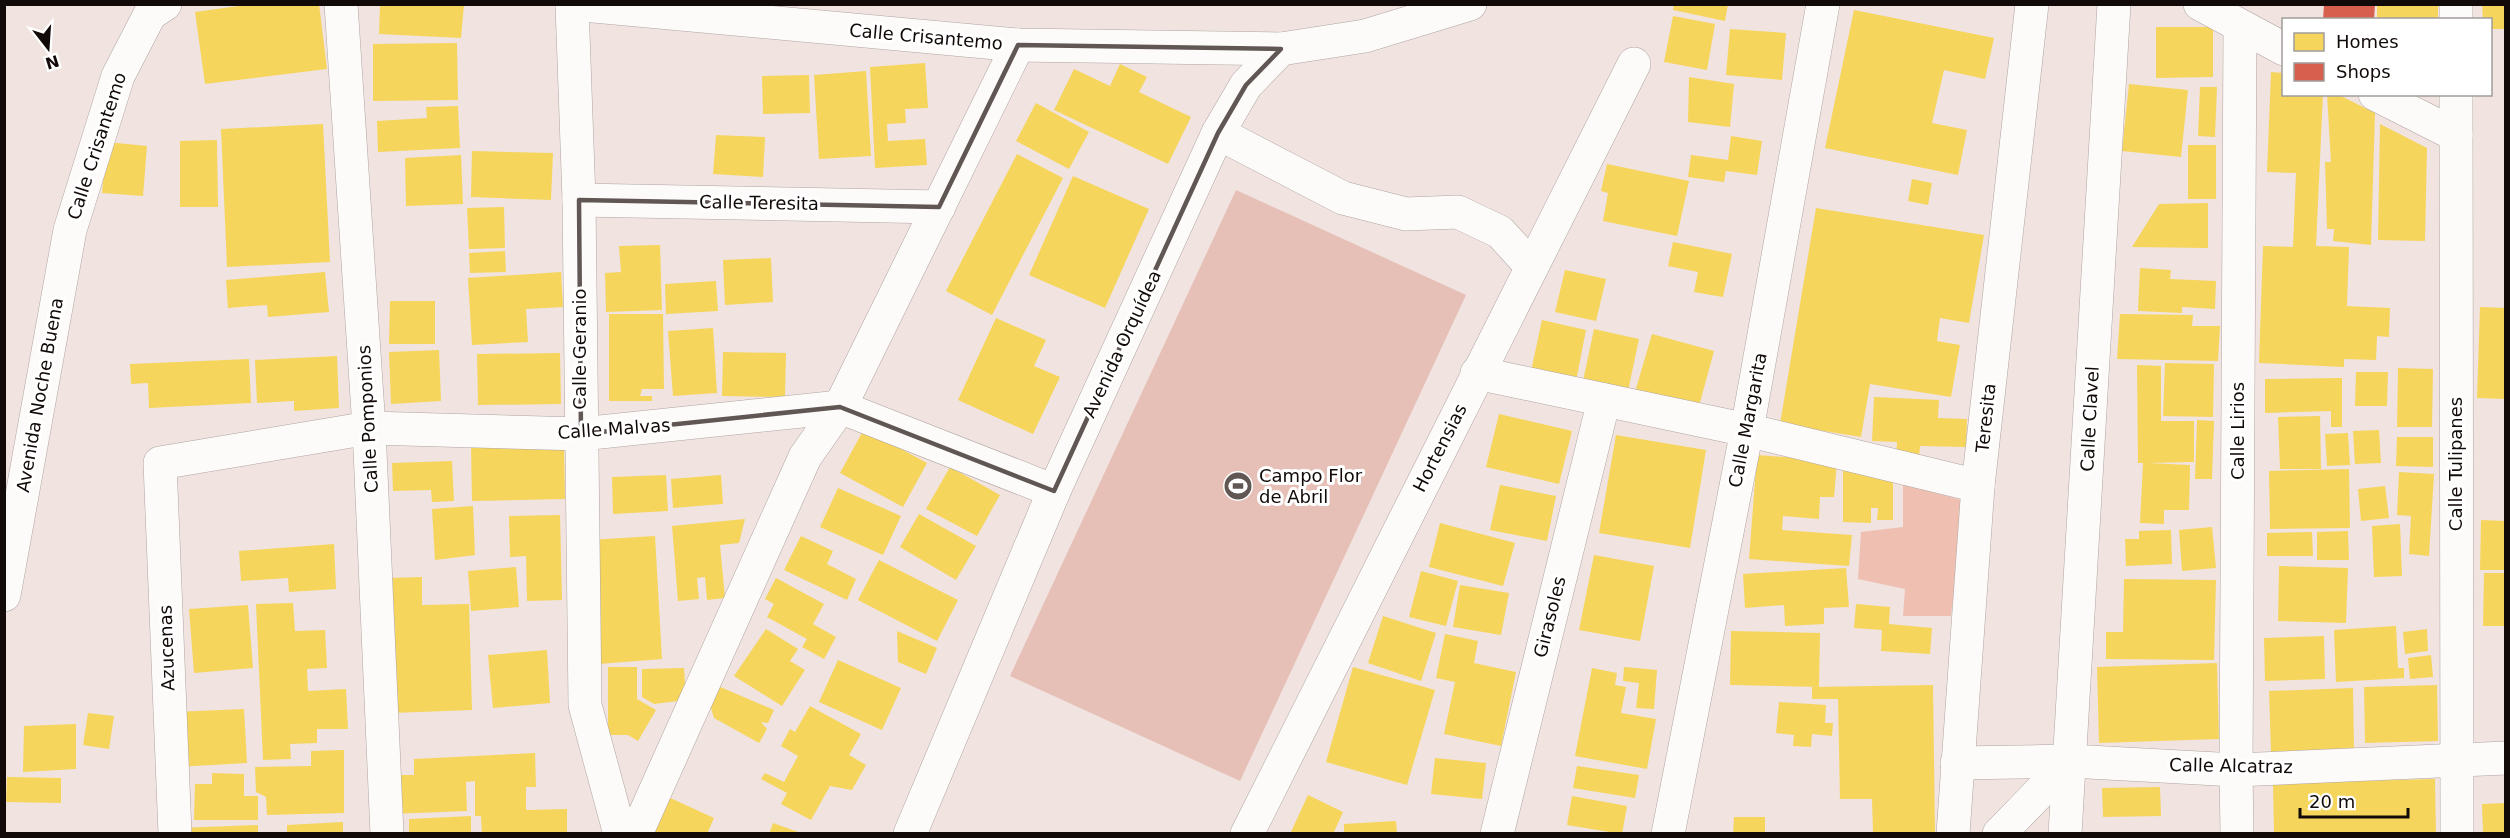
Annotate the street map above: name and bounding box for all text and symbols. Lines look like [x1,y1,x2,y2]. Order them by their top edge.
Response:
north arrow [18,18,78,78]
legend [2282,18,2492,96]
street label: Calle Crisantemo [848,19,1004,54]
text: Homes [2336,31,2399,52]
text: N [43,51,61,73]
text: Shops [2336,61,2391,82]
street label: Calle Crisantemo [63,69,130,222]
street label: Calle Teresita [699,191,819,214]
street label: Avenida Orquídea [1078,267,1165,421]
street label: Calle Geranio [569,288,590,410]
street label: Avenida Noche Buena [12,296,67,494]
street label: Calle Pomponios [353,344,382,494]
street label: Calle Margarita [1724,351,1771,489]
street label: Calle Clavel [2076,366,2103,472]
street label: Teresita [1971,382,2000,455]
street label: Calle Lirios [2227,382,2248,480]
street label: Calle Tulipanes [2445,397,2466,531]
street label: Hortensias [1408,400,1471,495]
street label: Calle Malvas [557,414,671,443]
place label: Campo Flor de Abril [1259,465,1363,507]
sports icon: Campo Flor de Abril [1222,470,1254,502]
street label: Girasoles [1529,574,1570,660]
street label: Azucenas [155,605,178,691]
street label: Calle Alcatraz [2169,754,2293,777]
scale bar [2300,781,2408,819]
text: 20 m [2309,791,2355,812]

